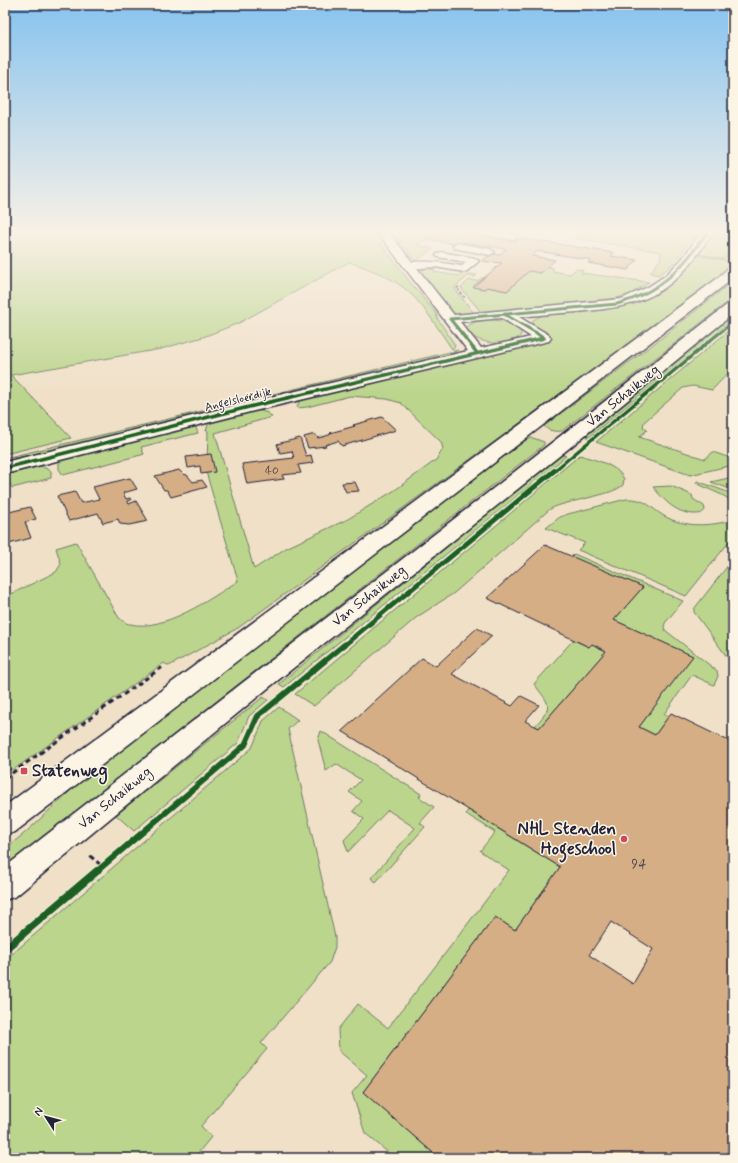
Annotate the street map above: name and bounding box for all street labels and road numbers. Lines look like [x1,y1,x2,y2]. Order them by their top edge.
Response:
street label: Van Schaikweg [583,361,664,432]
street label: Angelsloërdijk [203,384,273,417]
street label: Van Schaikweg [328,561,410,631]
street label: Van Schaikweg [75,763,156,834]

